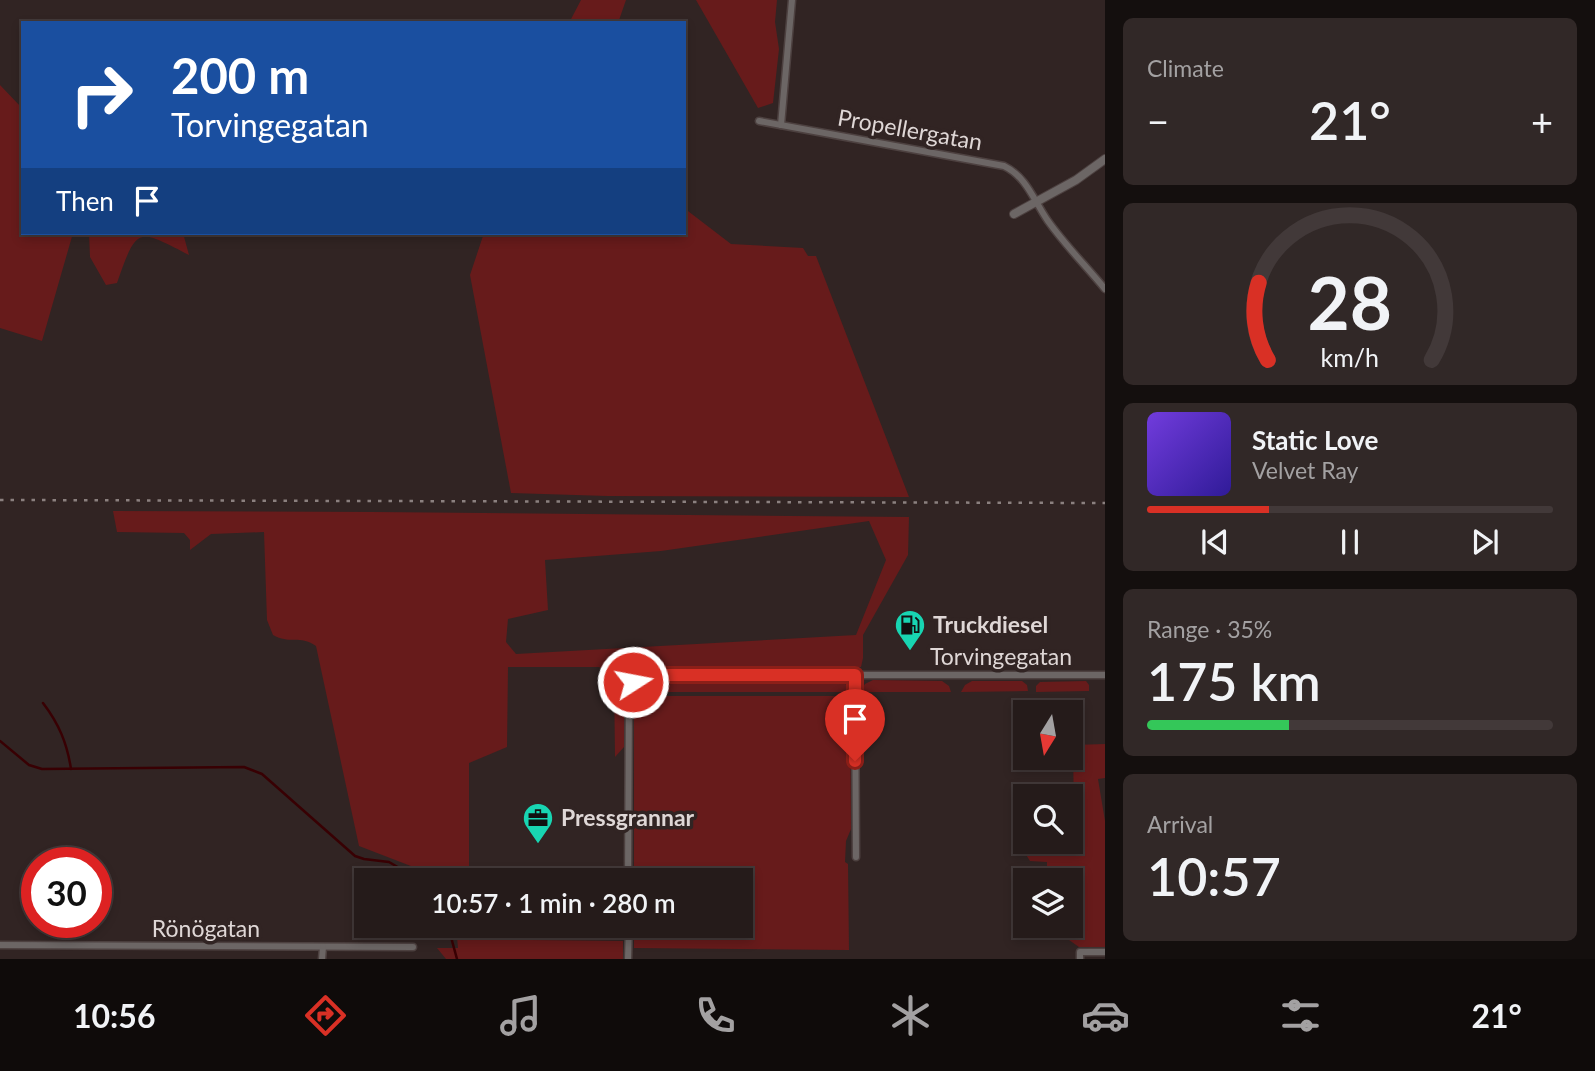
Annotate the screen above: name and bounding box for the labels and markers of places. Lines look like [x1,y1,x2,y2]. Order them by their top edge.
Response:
fuel station icon: Truckdiesel [893,608,927,652]
place label: Truckdiesel [933,610,1048,638]
pin [825,689,885,761]
office icon: Pressgrannar [521,801,555,845]
place label: Pressgrannar [561,803,695,831]

